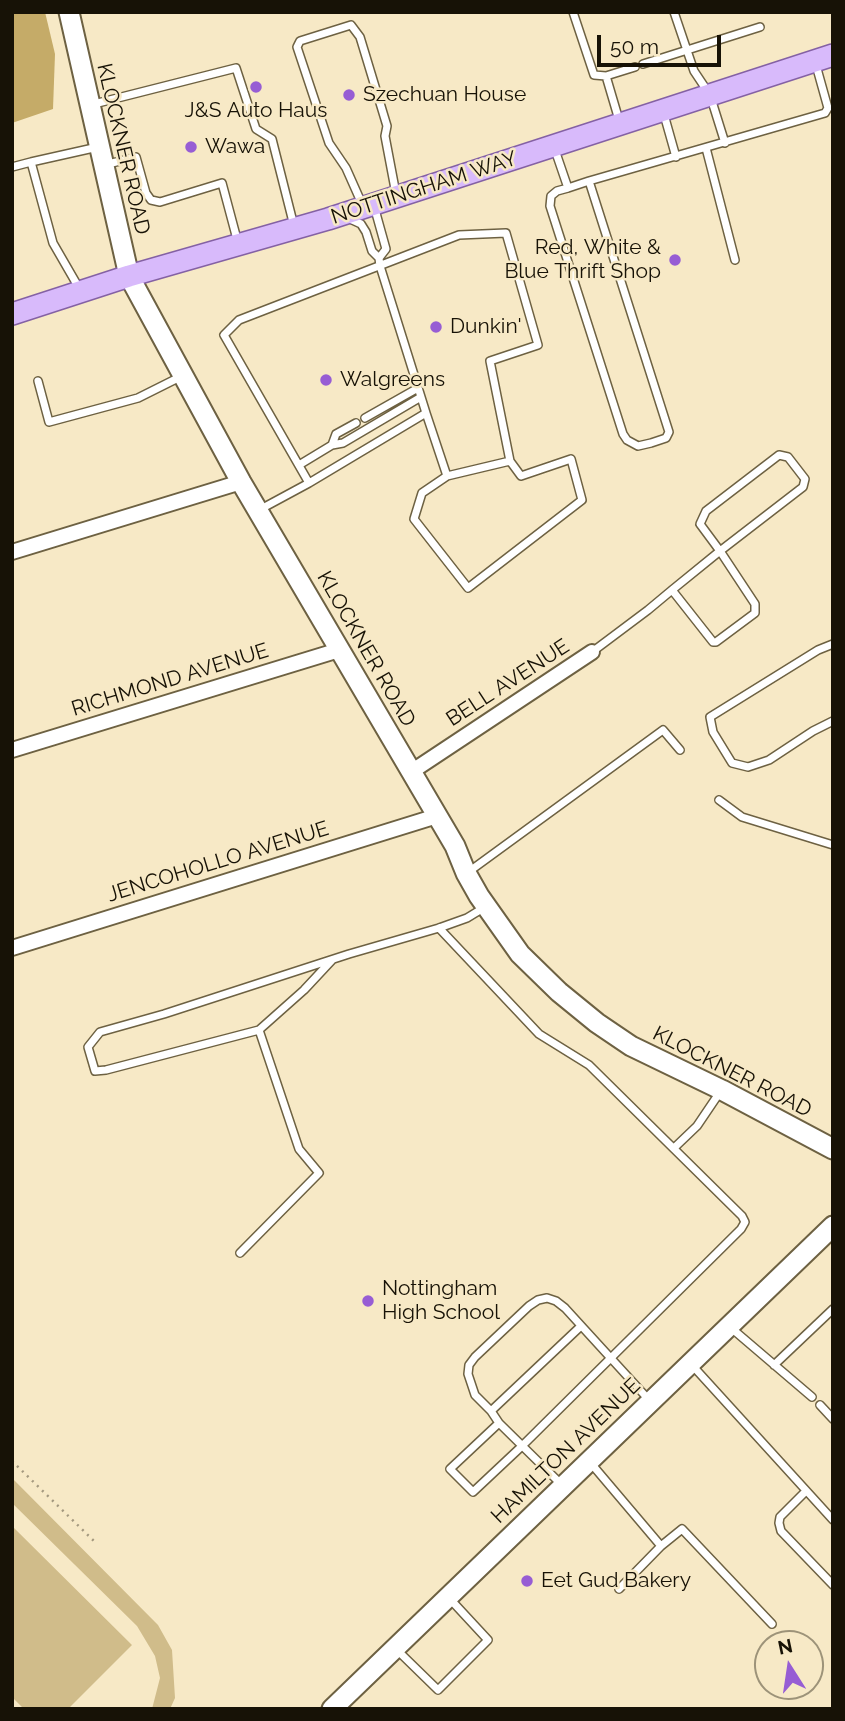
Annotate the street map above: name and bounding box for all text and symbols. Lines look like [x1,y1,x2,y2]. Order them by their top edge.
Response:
scale bar [600,21,724,65]
text: 50 m [610,34,659,59]
street label: KLOCKNER ROAD [91,61,155,237]
marker: J&S Auto Haus [248,79,264,95]
place label: Szechuan House [363,82,526,108]
marker: Szechuan House [341,87,357,103]
place label: J&S Auto Haus [185,98,327,124]
place label: Wawa [205,134,265,160]
marker: Wawa [183,139,199,155]
street label: NOTTINGHAM WAY [328,146,520,230]
place label: Red, White & Blue Thrift Shop [504,235,661,285]
marker: Red, White & Blue Thrift Shop [667,252,683,268]
place label: Dunkin' [450,314,522,340]
marker: Dunkin' [428,319,444,335]
place label: Walgreens [340,367,445,393]
marker: Walgreens [318,372,334,388]
street label: KLOCKNER ROAD [311,567,421,731]
street label: BELL AVENUE [442,634,574,732]
street label: RICHMOND AVENUE [69,638,271,722]
street label: JENCOHOLLO AVENUE [104,816,332,908]
street label: KLOCKNER ROAD [648,1021,816,1123]
place label: Nottingham High School [382,1276,500,1326]
marker: Nottingham High School [360,1293,376,1309]
street label: HAMILTON AVENUE [486,1373,646,1529]
place label: Eet Gud Bakery [541,1568,691,1594]
marker: Eet Gud Bakery [519,1573,535,1589]
north arrow [754,1630,824,1700]
text: N [776,1634,794,1659]

